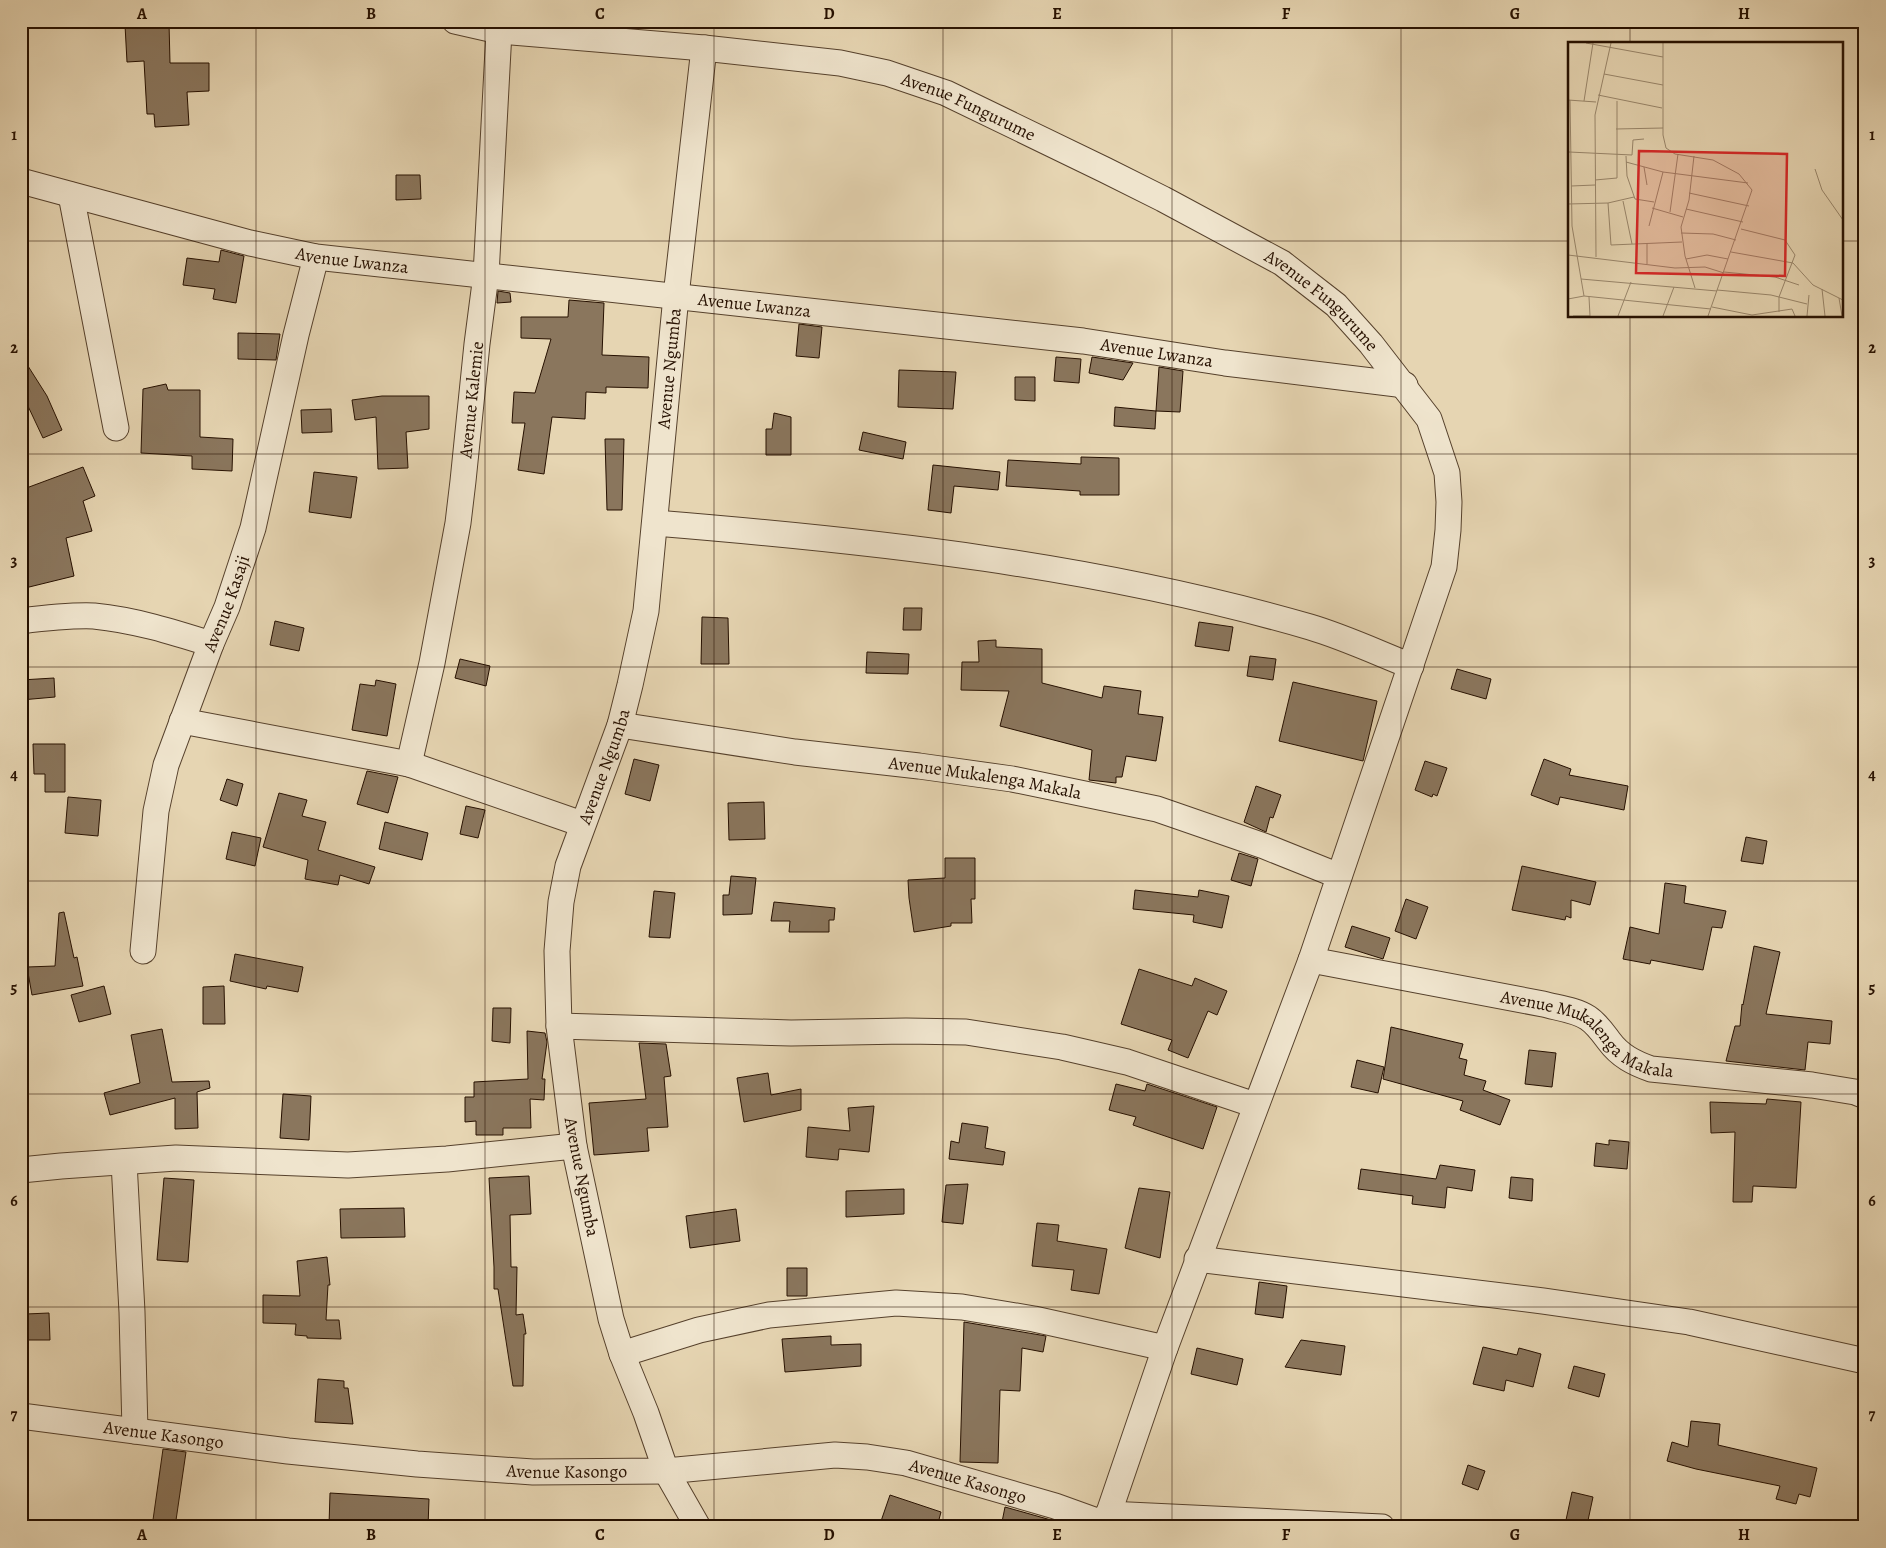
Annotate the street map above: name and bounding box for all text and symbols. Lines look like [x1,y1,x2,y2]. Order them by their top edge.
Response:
text: A [136,3,148,25]
text: B [366,3,376,25]
text: C [595,3,605,25]
text: D [823,3,835,25]
text: E [1052,3,1062,25]
text: F [1282,3,1291,25]
text: G [1510,3,1520,25]
text: H [1738,3,1750,25]
inset map [1568,42,1844,318]
street label: Avenue Fungurume [897,66,1040,147]
text: 1 [11,124,17,146]
text: 1 [1869,124,1875,146]
street label: Avenue Lwanza [293,241,410,279]
street label: Avenue Fungurume [1260,243,1384,356]
street label: Avenue Lwanza [696,287,813,323]
street label: Avenue Ngumba [651,306,687,431]
street label: Avenue Lwanza [1098,332,1215,373]
text: 2 [10,337,18,359]
text: 2 [1868,337,1876,359]
street label: Avenue Kalemie [453,340,489,460]
text: 3 [11,550,18,572]
text: 3 [1869,550,1876,572]
street label: Avenue Kasaji [197,552,255,656]
street label: Avenue Ngumba [572,706,636,828]
street label: Avenue Mukalenga Makala [886,751,1084,805]
text: 4 [10,764,18,786]
text: 4 [1868,764,1876,786]
text: 5 [11,977,18,999]
text: 5 [1869,977,1876,999]
street label: Avenue Mukalenga Makala [1498,984,1675,1083]
street label: Avenue Ngumba [558,1114,605,1239]
text: 6 [10,1190,18,1212]
text: 6 [1868,1190,1876,1212]
text: 7 [11,1404,18,1426]
text: 7 [1869,1404,1876,1426]
street label: Avenue Kasongo [101,1415,225,1454]
street label: Avenue Kasongo [906,1452,1029,1509]
street label: Avenue Kasongo [505,1458,627,1484]
text: A [136,1524,148,1546]
text: B [366,1524,376,1546]
text: C [595,1524,605,1546]
text: D [823,1524,835,1546]
text: E [1052,1524,1062,1546]
text: F [1282,1524,1291,1546]
text: G [1510,1524,1520,1546]
text: H [1738,1524,1750,1546]

